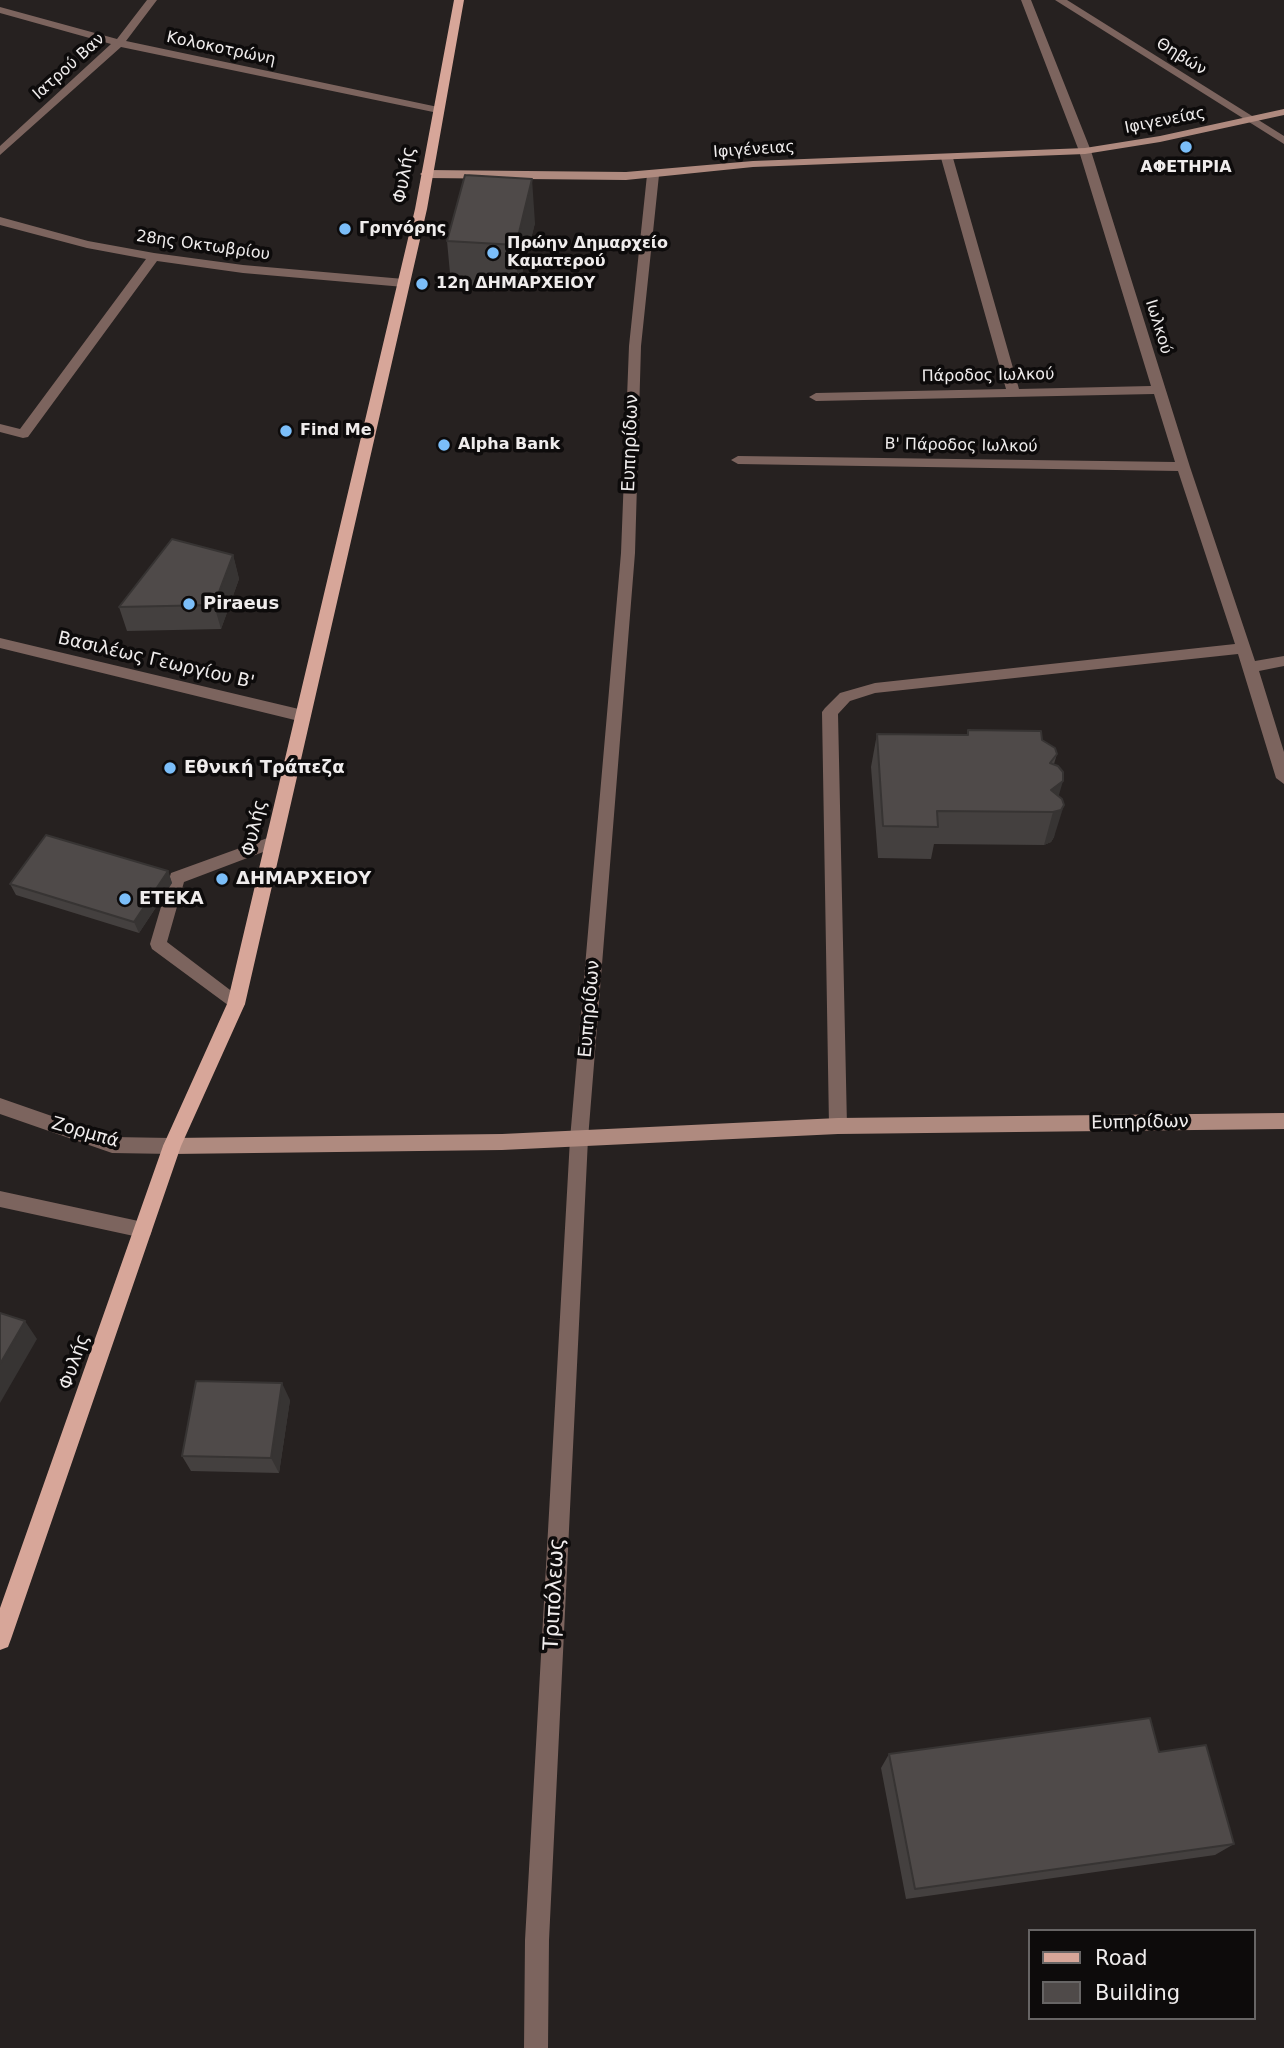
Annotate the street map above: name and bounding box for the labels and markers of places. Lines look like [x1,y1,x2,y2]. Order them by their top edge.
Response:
marker: ΑΦΕΤΗΡΙΑ [1178,139,1194,155]
place label: ΑΦΕΤΗΡΙΑ [1140,158,1232,178]
place label: Γρηγόρης [359,219,446,239]
marker: Γρηγόρης [337,221,353,237]
place label: Πρώην Δημαρχείο Καματερού [507,234,668,272]
marker: Πρώην Δημαρχείο Καματερού [485,245,501,261]
place label: 12η ΔΗΜΑΡΧΕΙΟΥ [436,274,595,294]
marker: 12η ΔΗΜΑΡΧΕΙΟΥ [414,276,430,292]
place label: Find Me [300,421,372,441]
marker: Find Me [278,423,294,439]
place label: Alpha Bank [458,435,560,455]
marker: Alpha Bank [436,437,452,453]
place label: Piraeus [203,593,279,615]
marker: Piraeus [181,596,197,612]
place label: Εθνική Τράπεζα [184,757,345,779]
marker: Εθνική Τράπεζα [162,760,178,776]
place label: ΔΗΜΑΡΧΕΙΟΥ [236,868,371,890]
marker: ΔΗΜΑΡΧΕΙΟΥ [214,871,230,887]
place label: ΕΤΕΚΑ [139,888,204,910]
marker: ΕΤΕΚΑ [117,891,133,907]

